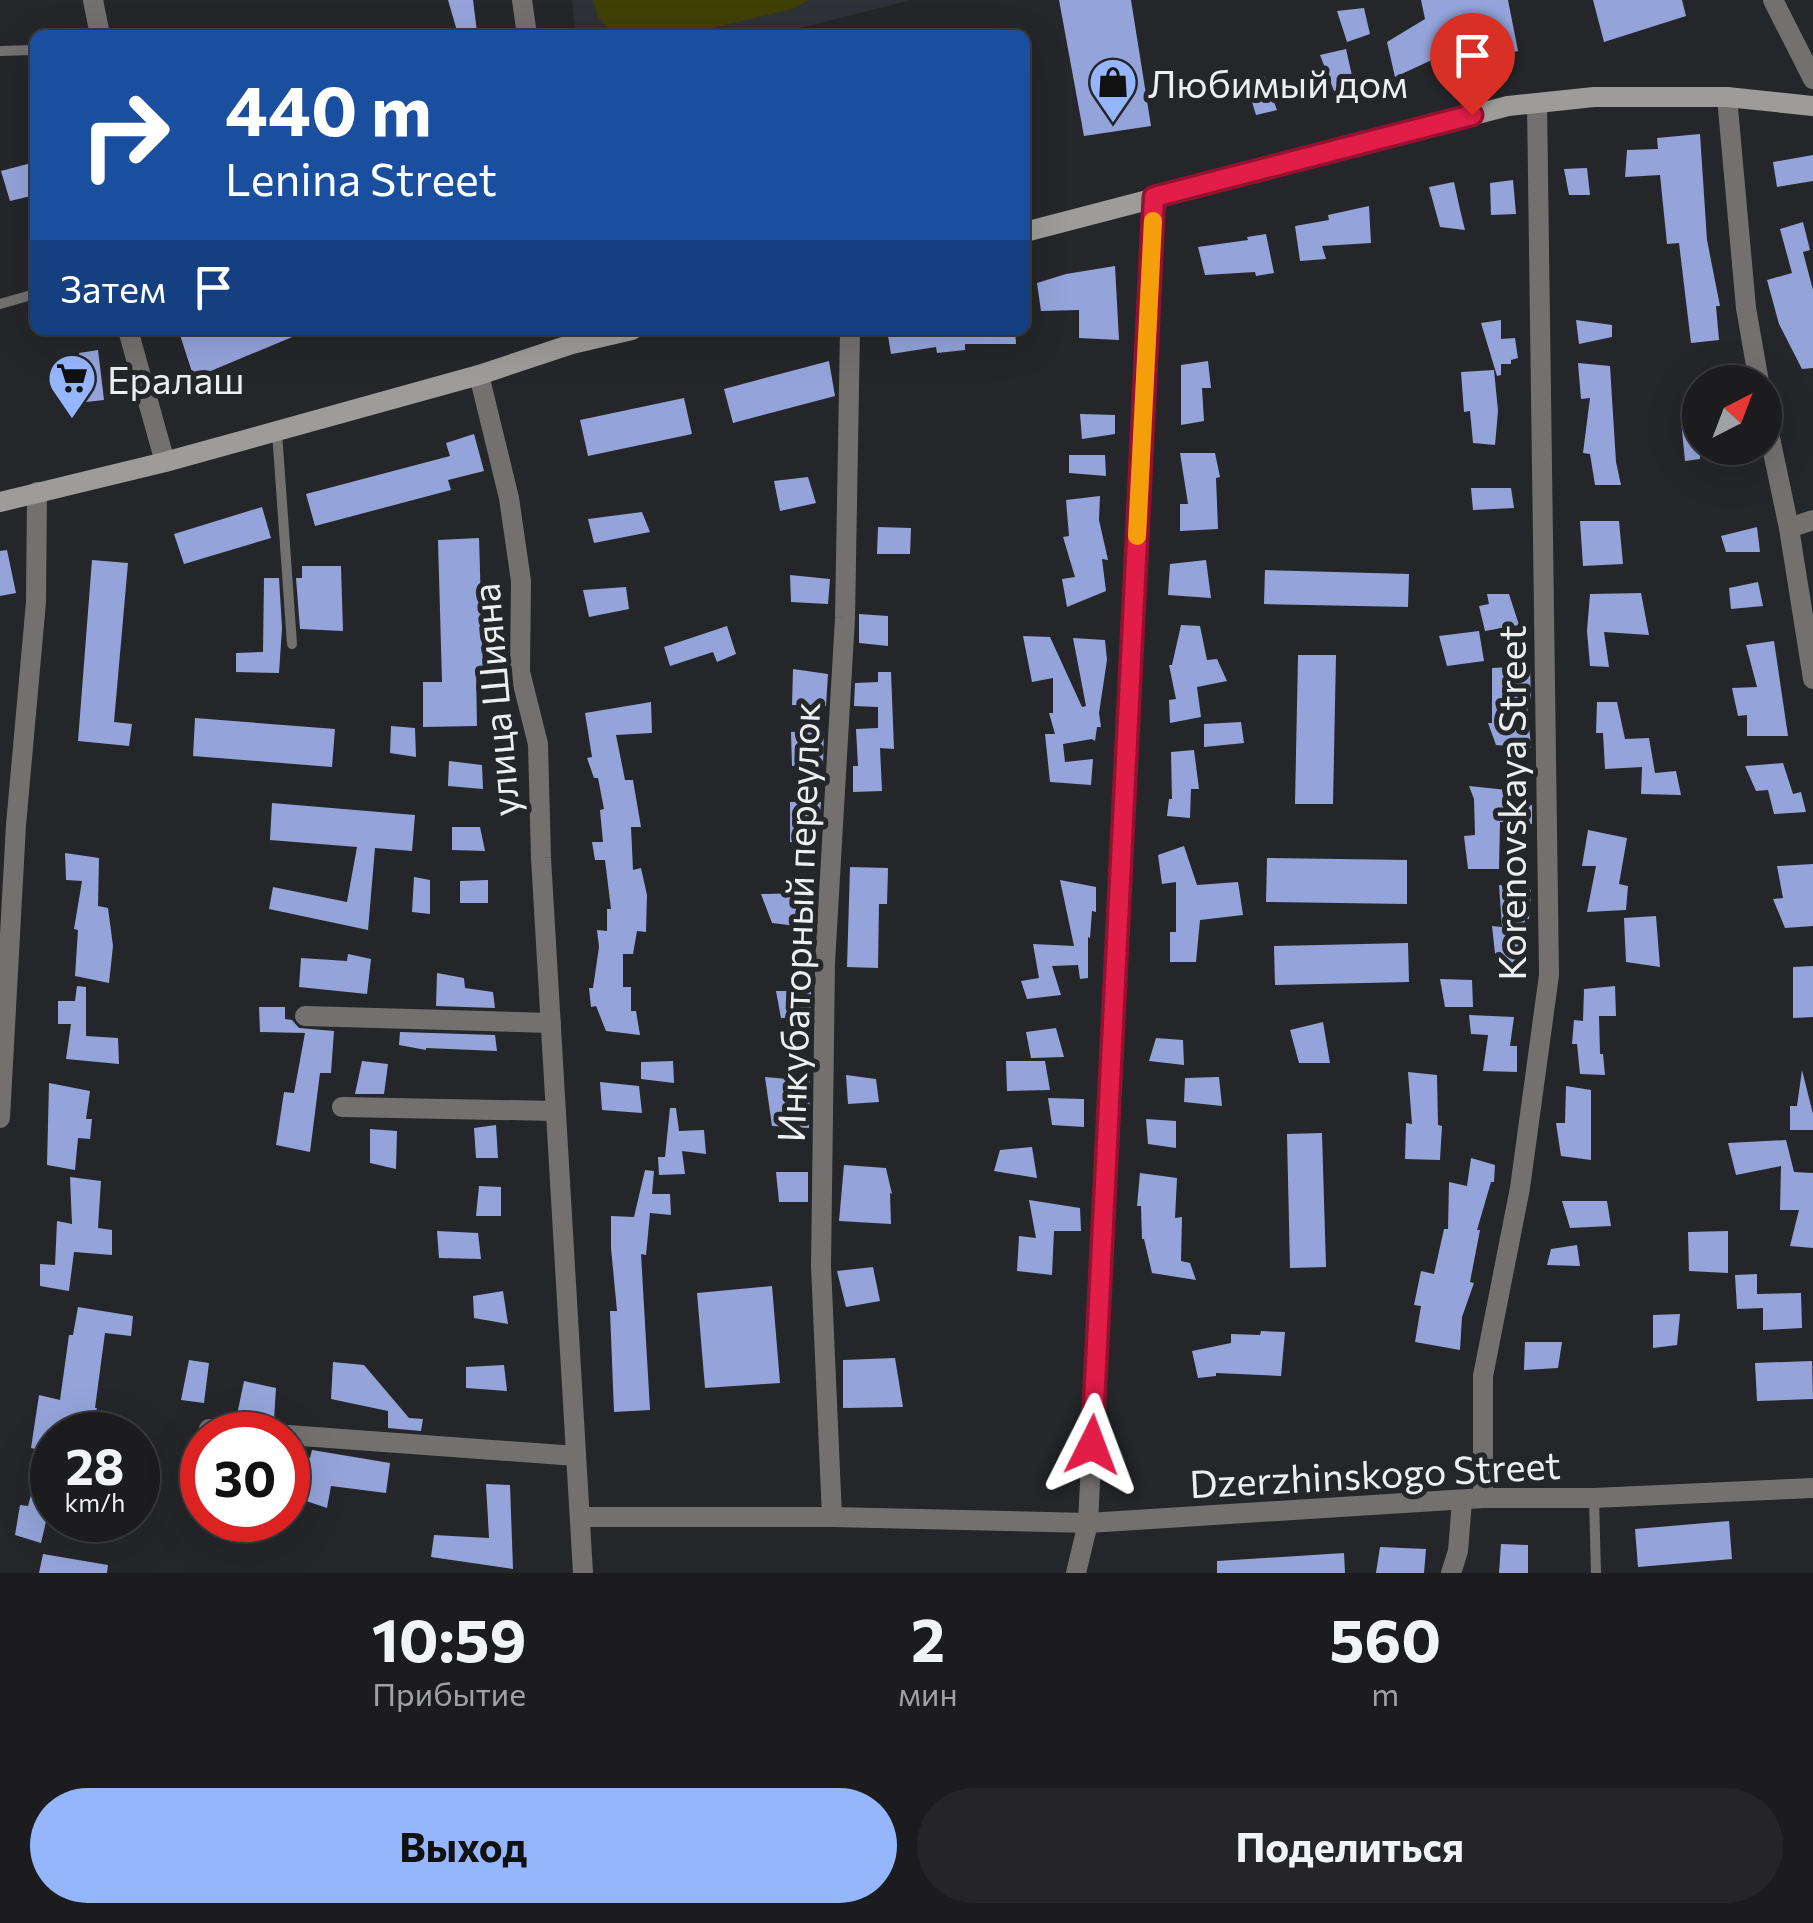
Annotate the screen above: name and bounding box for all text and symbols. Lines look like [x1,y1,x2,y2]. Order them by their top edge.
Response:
pin [1430,13,1515,116]
icon: arrive [1445,28,1500,83]
shop icon: Любимый дом [1087,56,1139,124]
place label: Любимый дом [1148,59,1408,106]
text: 440 m [225,65,432,150]
icon: right [60,70,190,200]
text: Lenina Street [225,150,497,205]
icon: arrive [186,260,241,315]
text: Затем [60,264,166,311]
supermarket icon: Ералаш [46,352,98,420]
place label: Ералаш [107,355,245,402]
north arrow [1682,365,1782,465]
map controls [1682,365,1782,465]
street label: улица Шияна [460,581,528,819]
street label: Korenovskaya Street [1487,625,1534,981]
street label: Инкубаторный переулок [766,701,828,1143]
position arrow [1040,1393,1144,1497]
speed limit sign: 30 [180,1412,310,1542]
text: 28 [65,1434,125,1495]
street label: Dzerzhinskogo Street [1188,1440,1562,1506]
text: km/h [65,1487,125,1517]
text: 10:59 [372,1601,527,1674]
text: 2 [911,1601,945,1674]
text: 560 [1329,1601,1441,1674]
text: Прибытие [372,1673,526,1713]
text: мин [898,1673,958,1713]
text: m [1371,1673,1399,1713]
button: Выход [30,1788,897,1903]
button: Поделиться [917,1788,1783,1903]

